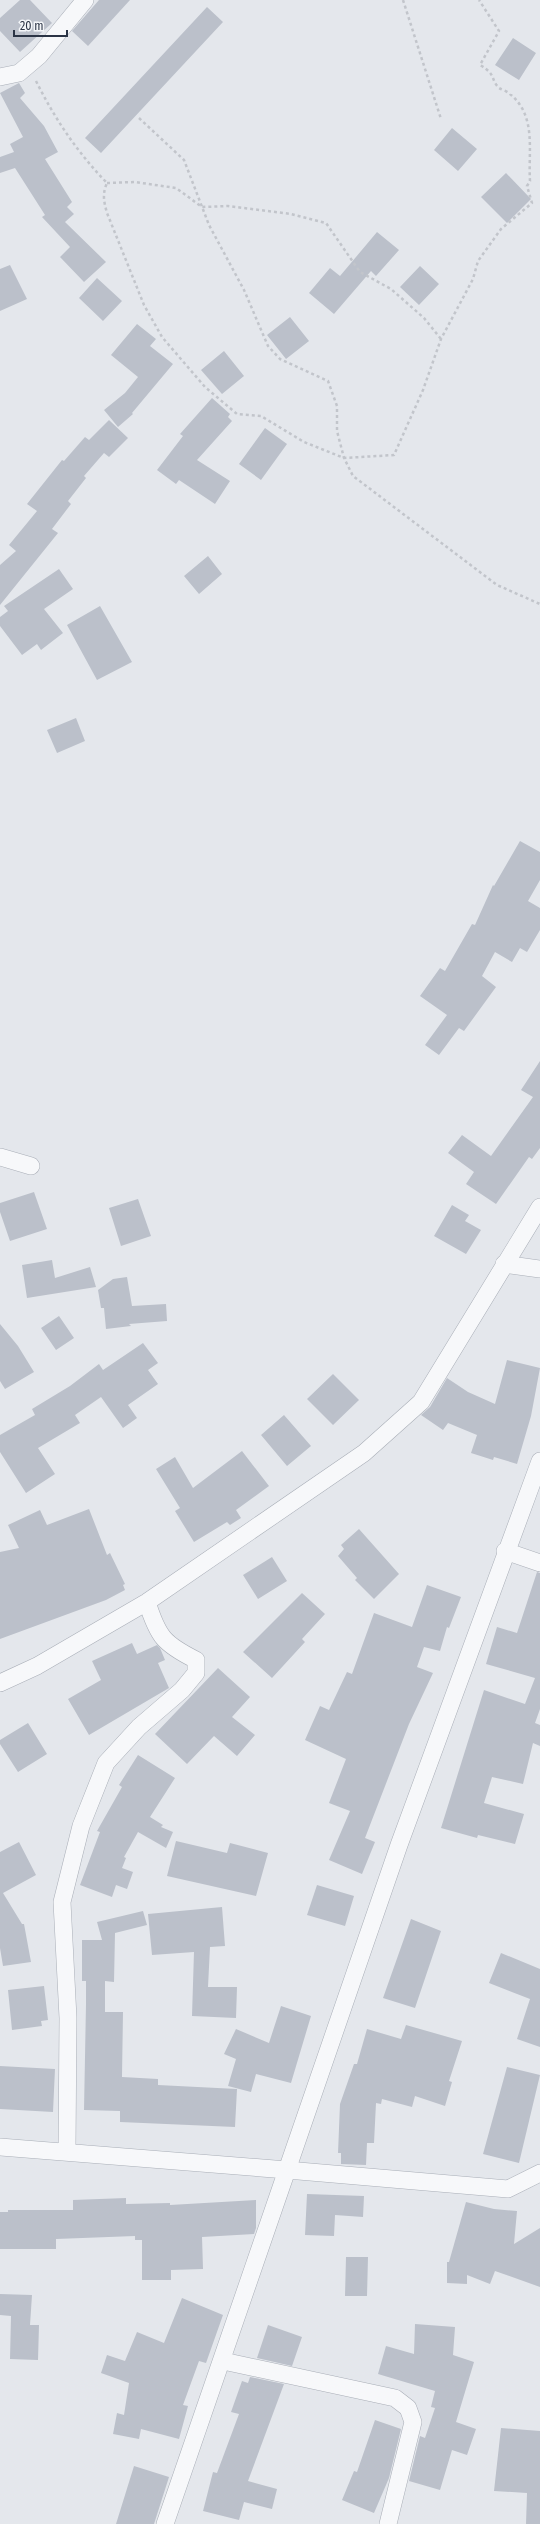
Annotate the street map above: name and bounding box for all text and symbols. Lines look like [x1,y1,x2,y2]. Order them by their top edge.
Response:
scale bar [14,12,67,38]
text: 20 m [20,19,44,33]

